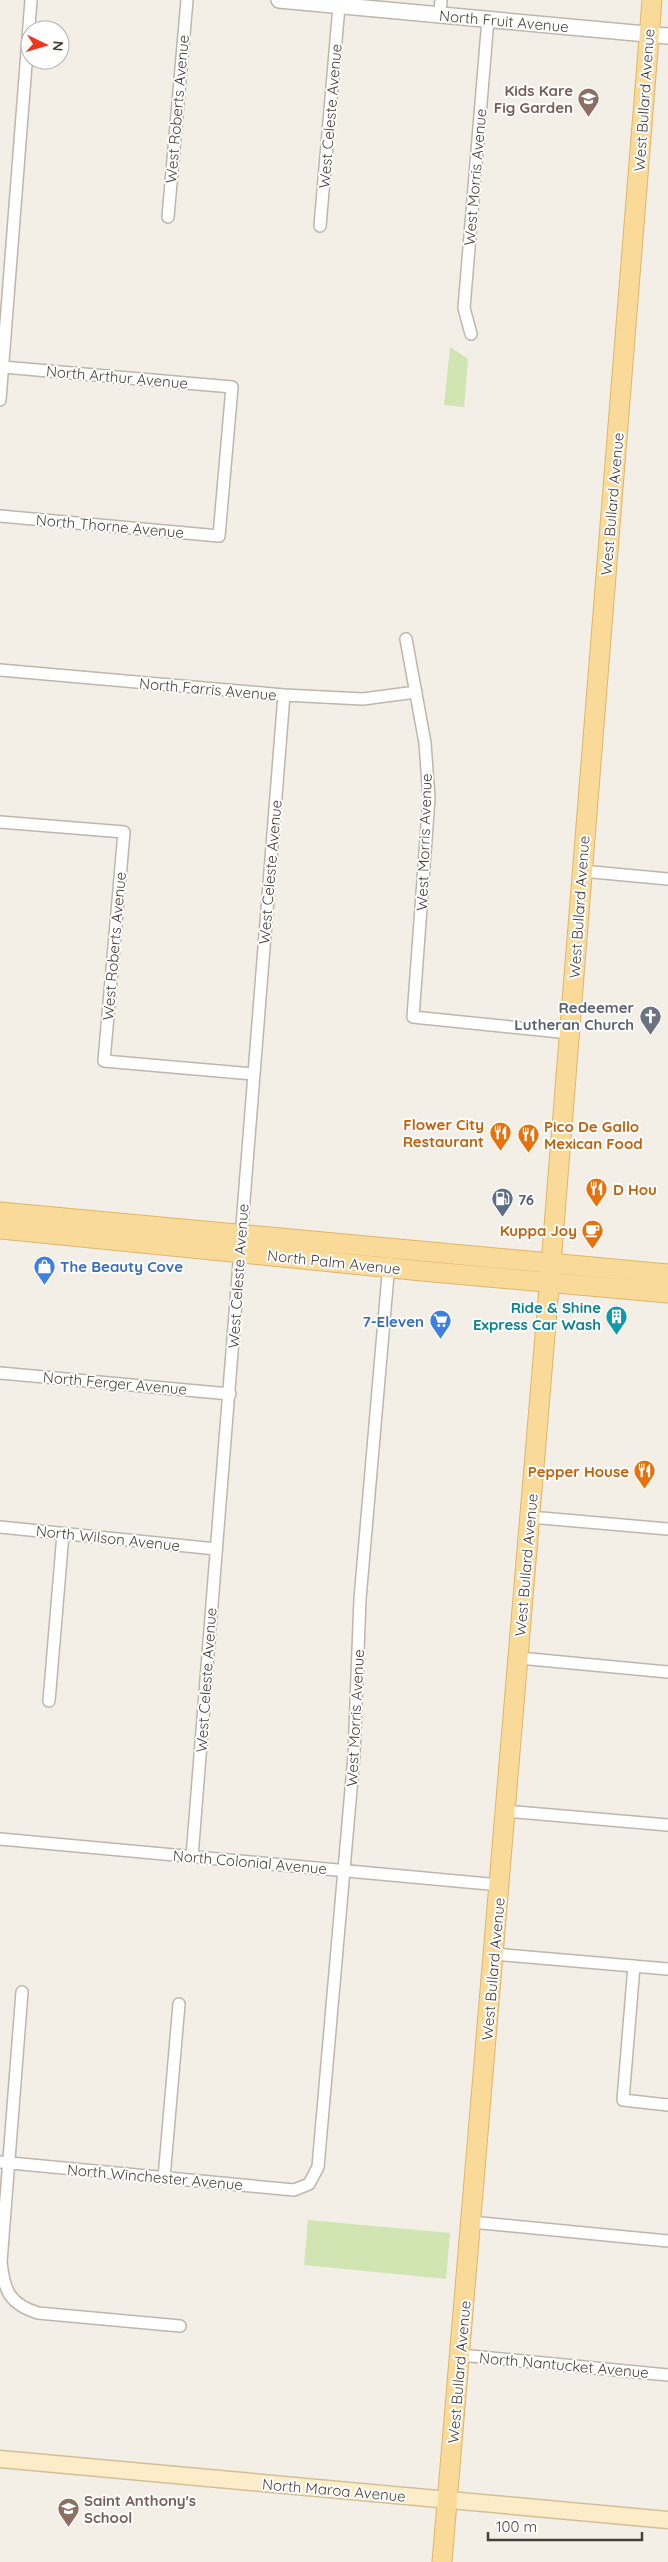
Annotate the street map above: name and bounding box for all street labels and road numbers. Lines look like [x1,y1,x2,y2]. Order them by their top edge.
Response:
street label: North Fruit Avenue [439,6,569,36]
street label: West Bullard Avenue [630,28,658,172]
street label: West Roberts Avenue [161,34,193,184]
street label: West Celeste Avenue [314,43,346,189]
street label: West Morris Avenue [460,108,490,246]
street label: North Arthur Avenue [45,361,189,393]
street label: West Bullard Avenue [596,432,628,576]
street label: North Thorne Avenue [35,510,185,542]
street label: North Farris Avenue [138,674,278,704]
street label: West Morris Avenue [412,773,436,911]
street label: West Celeste Avenue [254,799,286,945]
street label: West Bullard Avenue [565,835,593,979]
street label: West Roberts Avenue [98,871,130,1021]
street label: West Celeste Avenue [223,1203,253,1349]
street label: North Palm Avenue [266,1246,402,1278]
street label: North Ferger Avenue [42,1367,188,1399]
street label: West Bullard Avenue [510,1493,542,1637]
street label: North Wilson Avenue [35,1521,181,1555]
street label: West Celeste Avenue [191,1607,221,1753]
street label: West Morris Avenue [342,1649,368,1787]
street label: North Colonial Avenue [172,1846,328,1878]
street label: West Bullard Avenue [477,1897,509,2041]
street label: North Winchester Avenue [66,2160,244,2194]
street label: West Bullard Avenue [443,2300,475,2444]
street label: North Nantucket Avenue [478,2348,650,2382]
street label: North Maroa Avenue [261,2474,407,2506]

